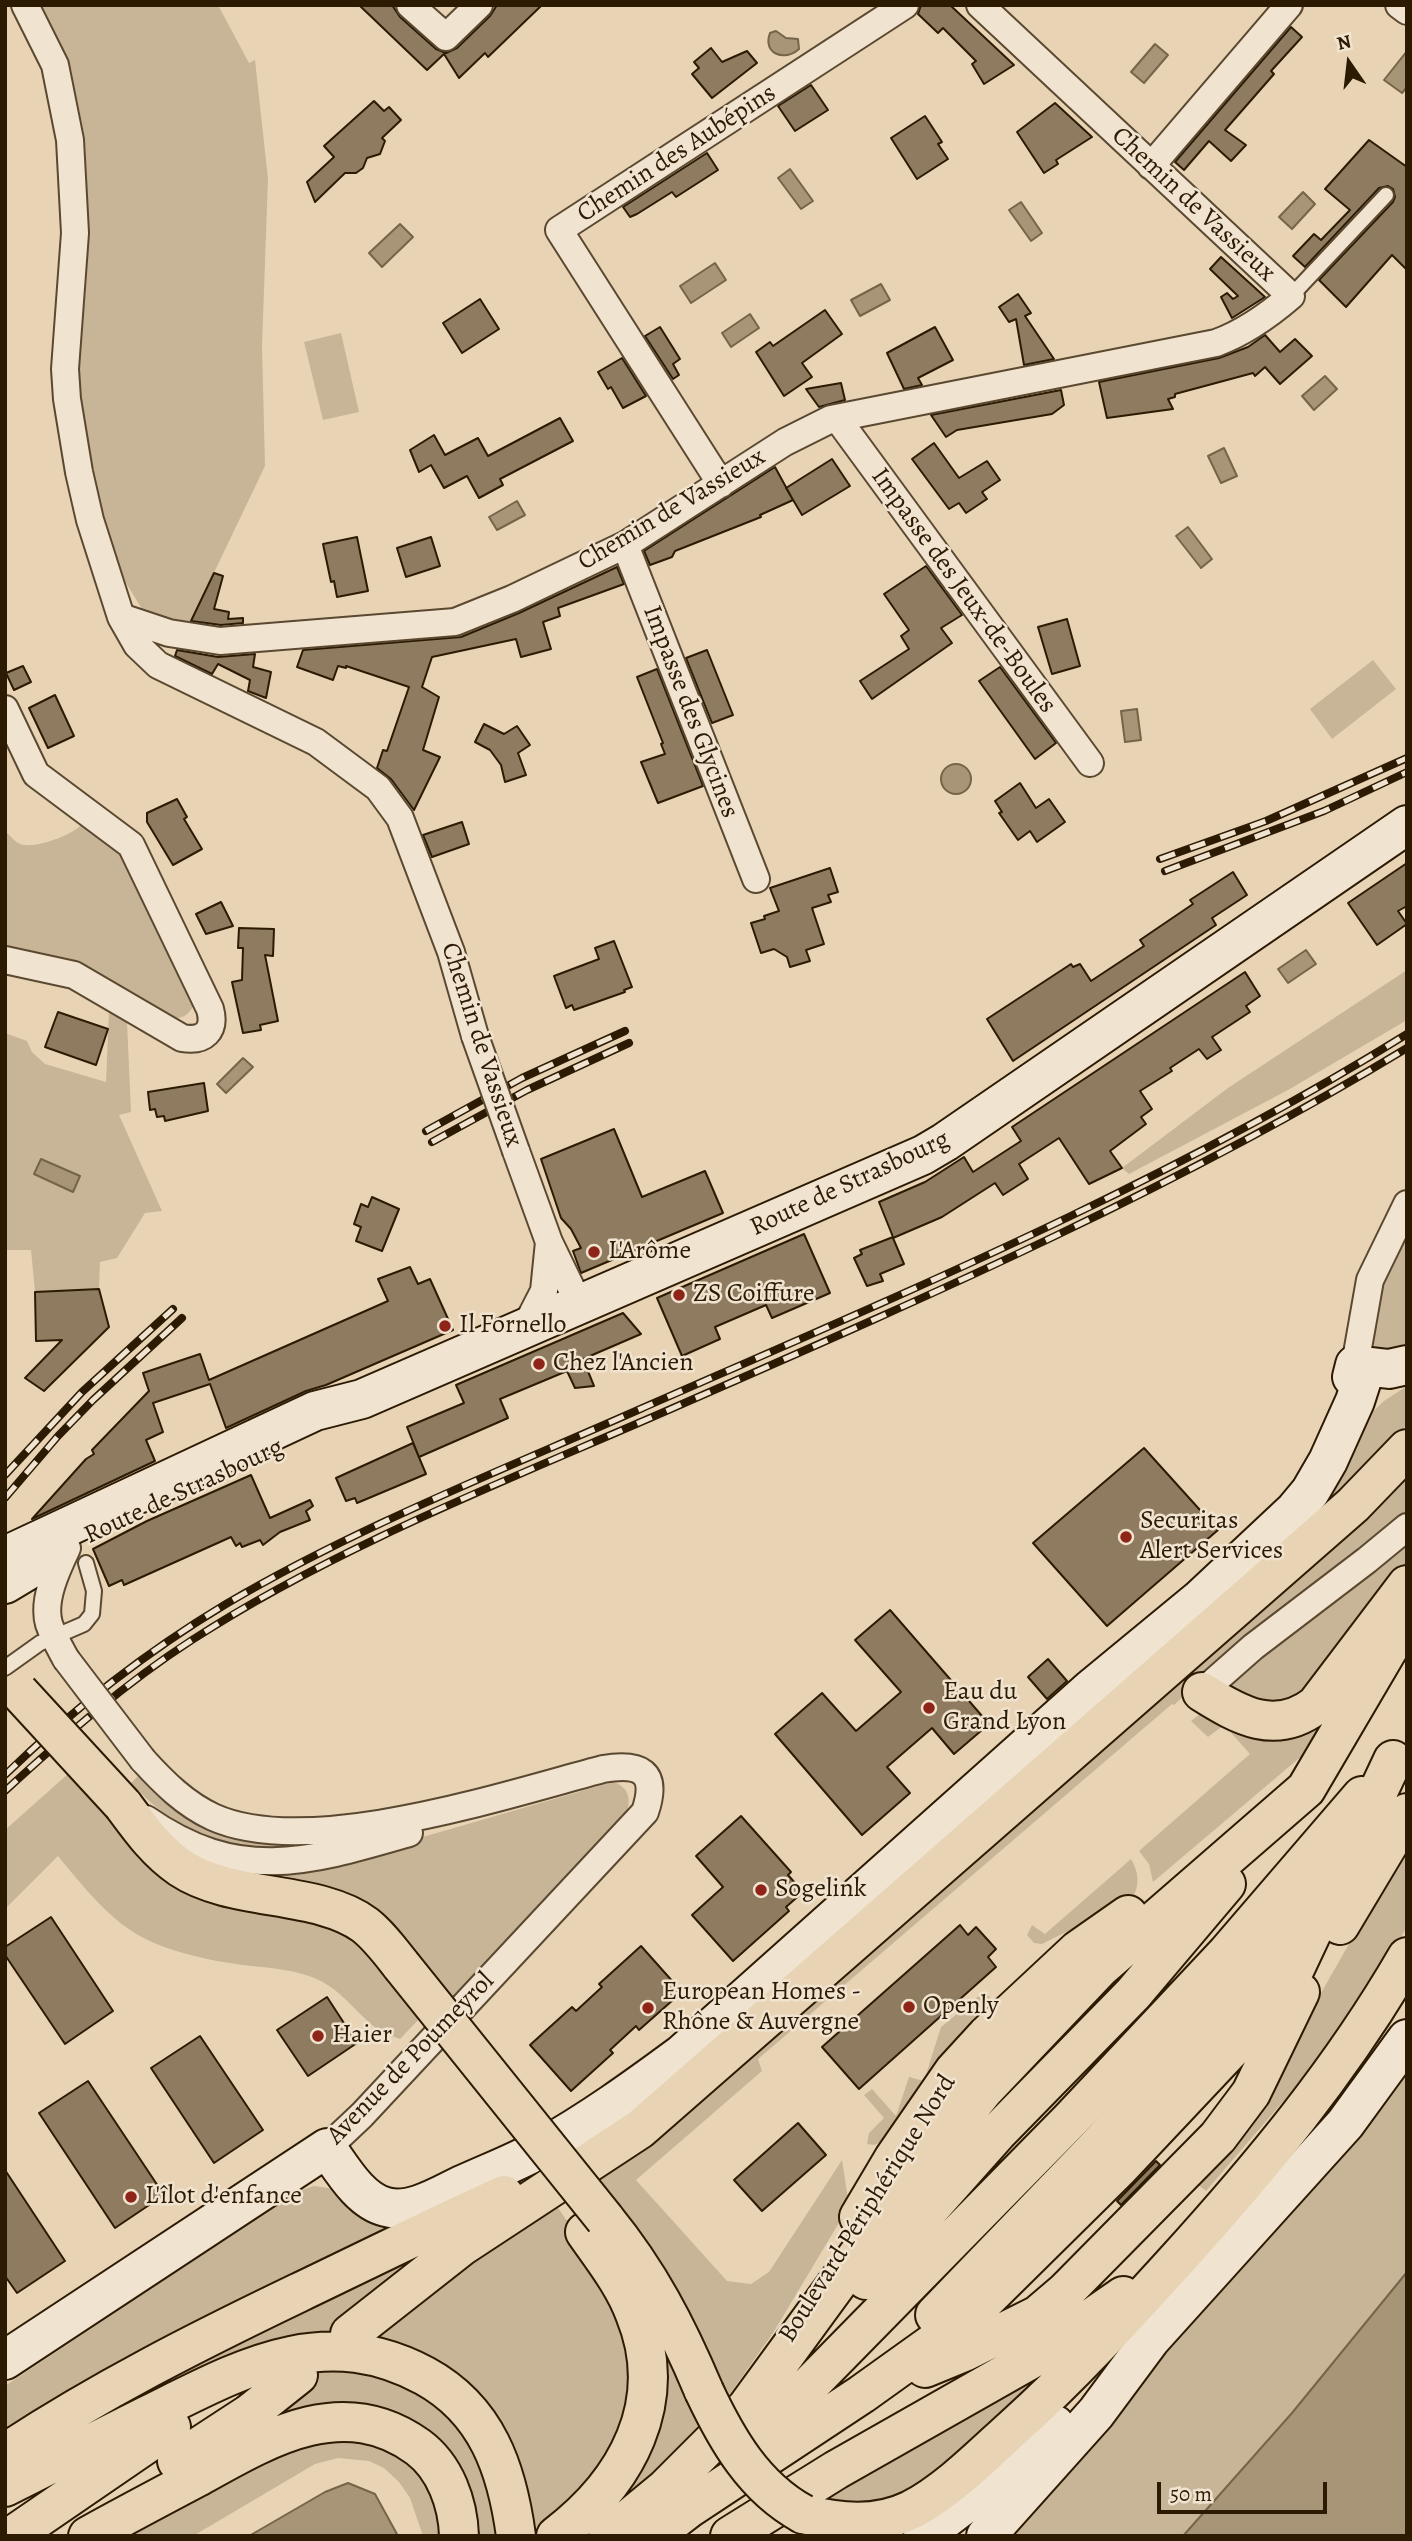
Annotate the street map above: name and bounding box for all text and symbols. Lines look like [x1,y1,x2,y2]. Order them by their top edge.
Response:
north arrow [1314,28,1384,98]
text: N [1334,28,1354,57]
street label: Chemin des Aubépins [572,78,782,230]
street label: Chemin de Vassieux [1104,121,1282,289]
street label: Chemin de Vassieux [573,442,771,578]
street label: Impasse des Jeux-de-Boules [864,462,1062,720]
street label: Impasse des Glycines [635,601,745,823]
street label: Chemin de Vassieux [433,939,529,1151]
street label: Route de Strasbourg [745,1124,955,1244]
place label: L'Arôme [608,1236,691,1268]
marker: L'Arôme [586,1244,602,1260]
place label: ZS Coiffure [693,1279,815,1311]
marker: ZS Coiffure [671,1287,687,1303]
place label: Il Fornello [459,1310,566,1342]
marker: Il Fornello [437,1318,453,1334]
place label: Chez l'Ancien [553,1348,693,1380]
marker: Chez l'Ancien [531,1356,547,1372]
street label: Route de Strasbourg [79,1432,289,1552]
place label: Securitas Alert Services [1140,1506,1283,1568]
marker: Securitas Alert Services [1118,1529,1134,1545]
place label: Eau du Grand Lyon [943,1677,1066,1738]
marker: Eau du Grand Lyon [921,1700,937,1716]
place label: Sogelink [775,1874,867,1906]
marker: Sogelink [753,1882,769,1898]
street label: Avenue de Poumeyrol [321,1966,501,2152]
place label: European Homes - Rhône & Auvergne [662,1977,861,2038]
place label: Openly [923,1991,999,2023]
marker: Openly [901,1999,917,2015]
marker: European Homes - Rhône & Auvergne [640,2000,656,2016]
place label: Haier [332,2020,392,2052]
marker: Haier [310,2028,326,2044]
street label: Boulevard Périphérique Nord [773,2069,963,2349]
place label: L'îlot d'enfance [145,2181,302,2213]
marker: L'îlot d'enfance [123,2189,139,2205]
scale bar [1160,2468,1330,2512]
text: 50 m [1170,2480,1212,2508]

